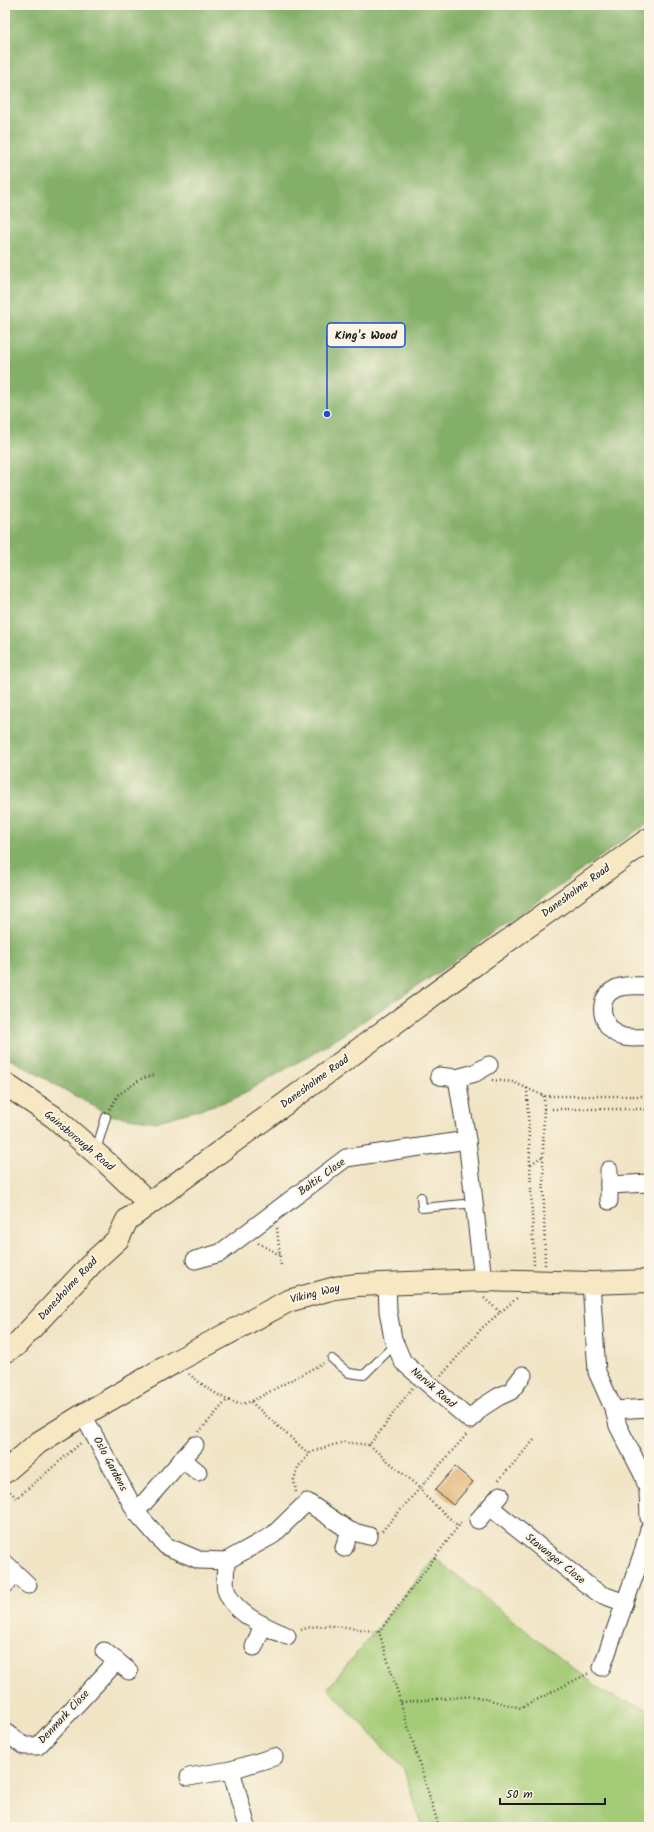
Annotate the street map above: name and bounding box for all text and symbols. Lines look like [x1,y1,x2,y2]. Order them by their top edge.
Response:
callout: King's Wood [327,323,405,347]
text: King's Wood [335,326,398,345]
street label: Danesholme Road [538,859,615,922]
street label: Danesholme Road [277,1050,354,1113]
street label: Gainsborough Road [40,1106,119,1176]
street label: Baltic Close [294,1154,350,1200]
street label: Danesholme Road [34,1253,103,1325]
street label: Viking Way [288,1279,343,1309]
street label: Narvik Road [406,1363,460,1413]
street label: Oslo Gardens [88,1433,132,1495]
street label: Stavanger Close [521,1529,589,1589]
street label: Denmark Close [34,1686,94,1748]
scale bar [500,1780,605,1806]
text: 50 m [506,1785,533,1804]

